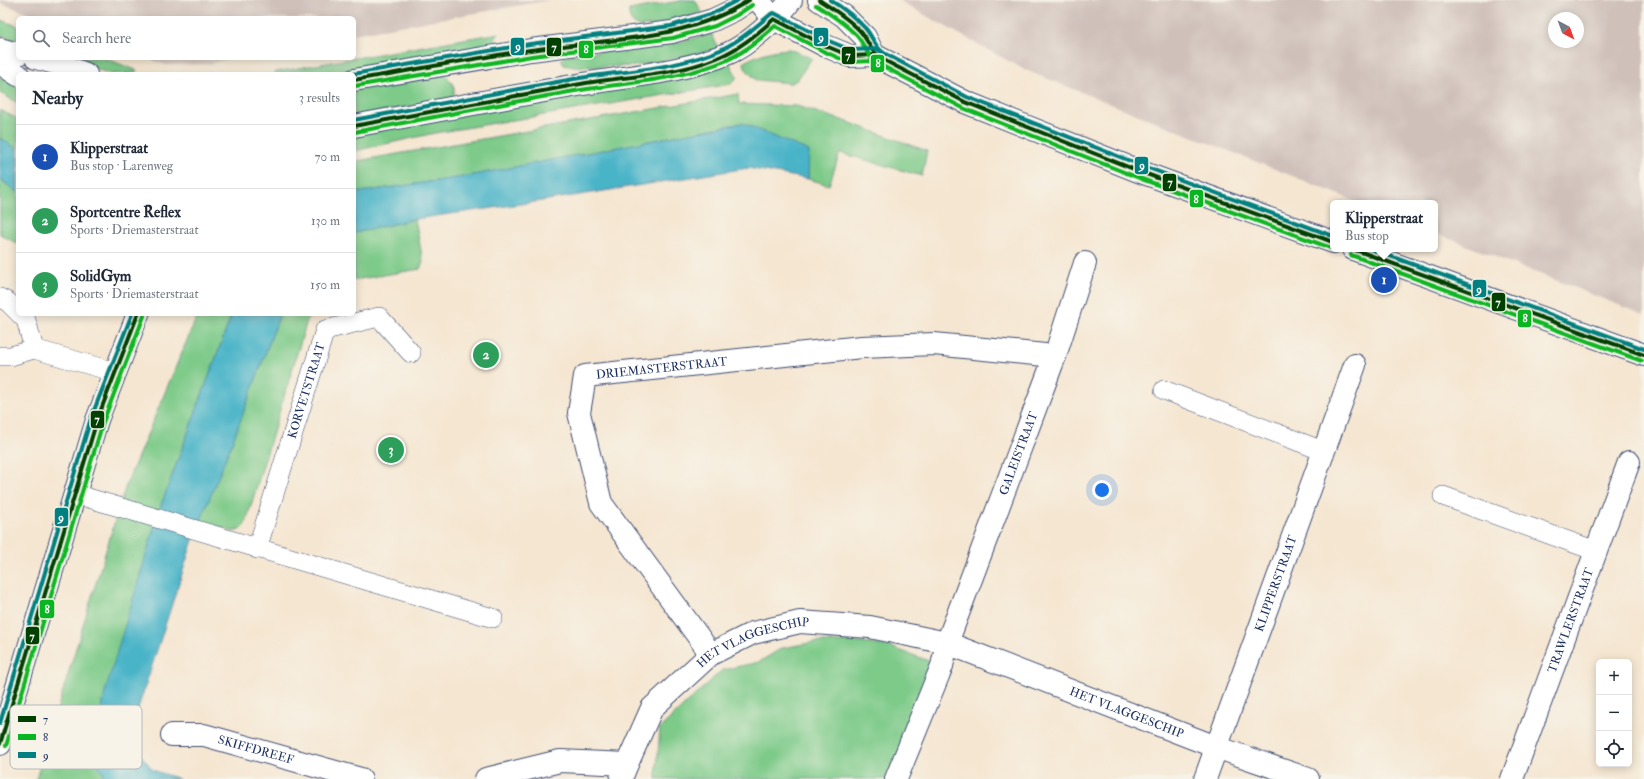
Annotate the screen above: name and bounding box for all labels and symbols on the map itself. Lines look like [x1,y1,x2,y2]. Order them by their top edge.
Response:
north arrow [1548,12,1584,48]
line badge: 9 [813,27,829,47]
text: 9 [817,31,824,44]
line badge: 9 [510,37,525,56]
line badge: 7 [546,37,562,57]
text: 9 [514,40,521,53]
line badge: 8 [578,40,594,59]
text: 7 [551,41,557,54]
text: 8 [583,43,589,56]
line badge: 7 [841,46,856,65]
text: 7 [845,49,851,62]
line badge: 8 [870,54,885,73]
text: 8 [875,57,881,70]
line badge: 9 [1134,156,1149,175]
text: 9 [1138,159,1145,172]
line badge: 7 [1162,173,1177,192]
text: 7 [1167,176,1173,189]
line badge: 8 [1189,189,1204,208]
text: 8 [1193,193,1199,206]
pin: 1 [1371,265,1397,295]
line badge: 9 [1472,279,1487,298]
text: 9 [1475,283,1482,296]
line badge: 7 [1491,292,1506,312]
text: 7 [1495,296,1501,309]
line badge: 8 [1517,309,1532,328]
text: 8 [1522,312,1528,325]
pin: 2 [473,340,499,370]
street label: KORVETSTRAAT [285,341,329,440]
street label: DRIEMASTERSTRAAT [595,354,728,383]
line badge: 7 [90,410,105,429]
street label: GALEISTRAAT [996,410,1041,497]
text: 7 [94,413,100,426]
pin: 3 [378,435,404,465]
your location [1092,480,1112,500]
line badge: 9 [54,507,69,527]
text: 9 [57,511,64,524]
street label: KLIPPERSTRAAT [1252,533,1301,634]
street label: TRAWLERSTRAAT [1545,566,1597,675]
line badge: 8 [39,599,55,619]
text: 8 [44,603,50,616]
street label: HET VLAGGESCHIP [694,615,809,671]
line badge: 7 [25,626,40,645]
text: 7 [29,630,35,643]
street label: HET VLAGGESCHIP [1067,684,1185,742]
legend [10,705,142,769]
text: 7 [43,713,48,726]
text: 8 [43,731,48,744]
street label: SKIFFDREEF [216,732,296,768]
text: 9 [42,749,49,762]

